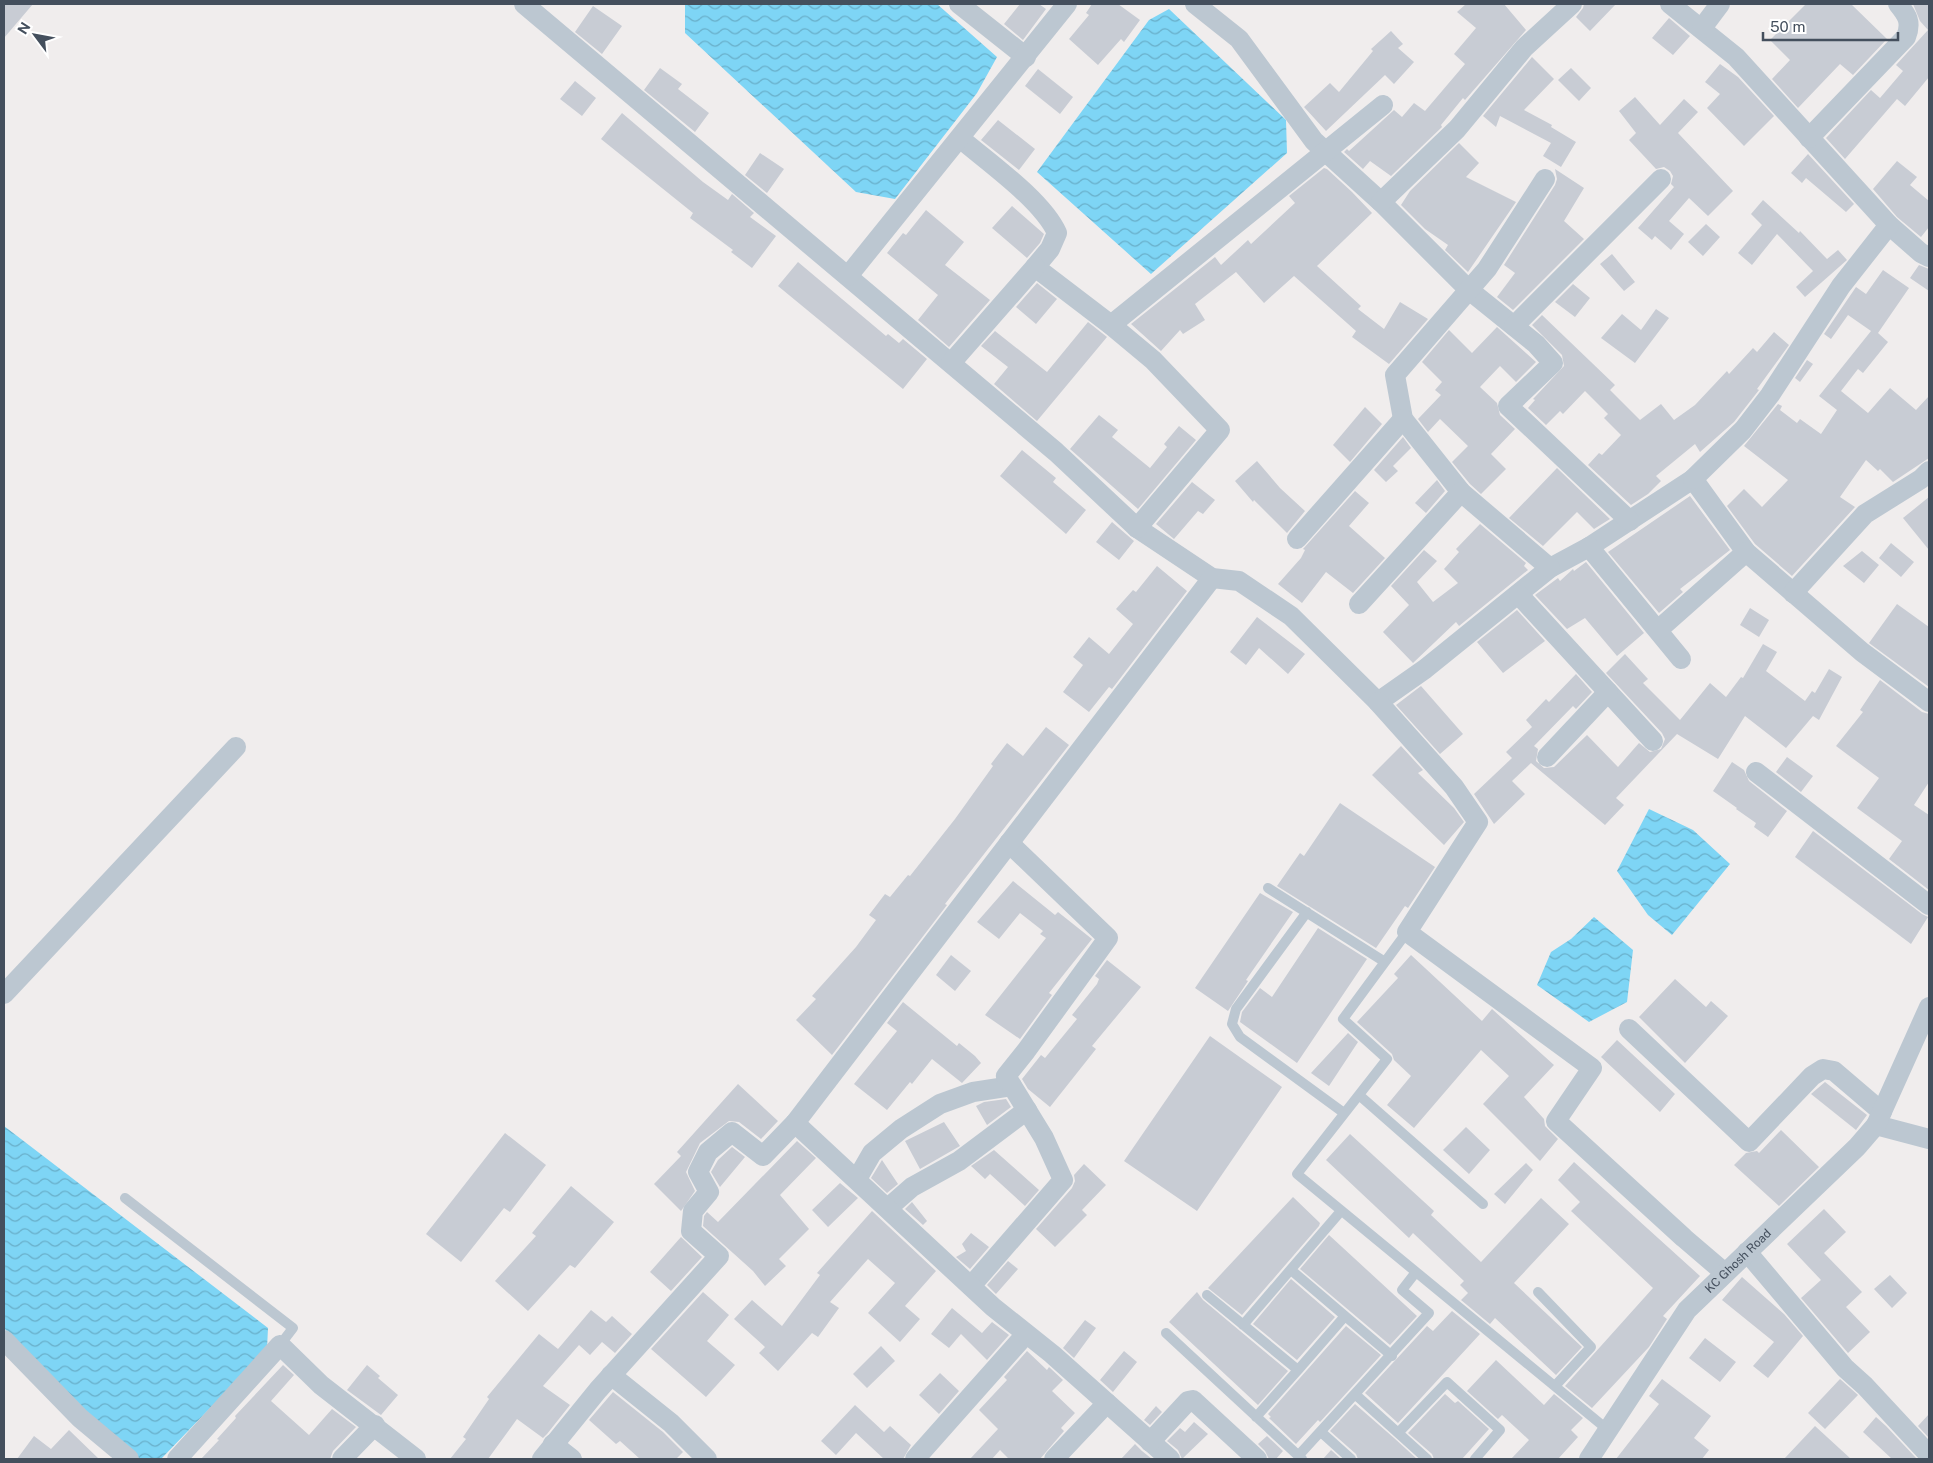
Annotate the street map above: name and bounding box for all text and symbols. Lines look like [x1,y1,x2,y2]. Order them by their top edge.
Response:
north arrow [10,10,60,60]
scale bar [1763,10,1898,42]
text: 50 m [1770,18,1805,35]
text: N [14,19,34,37]
street label: KC Ghosh Road [1702,1226,1774,1296]

